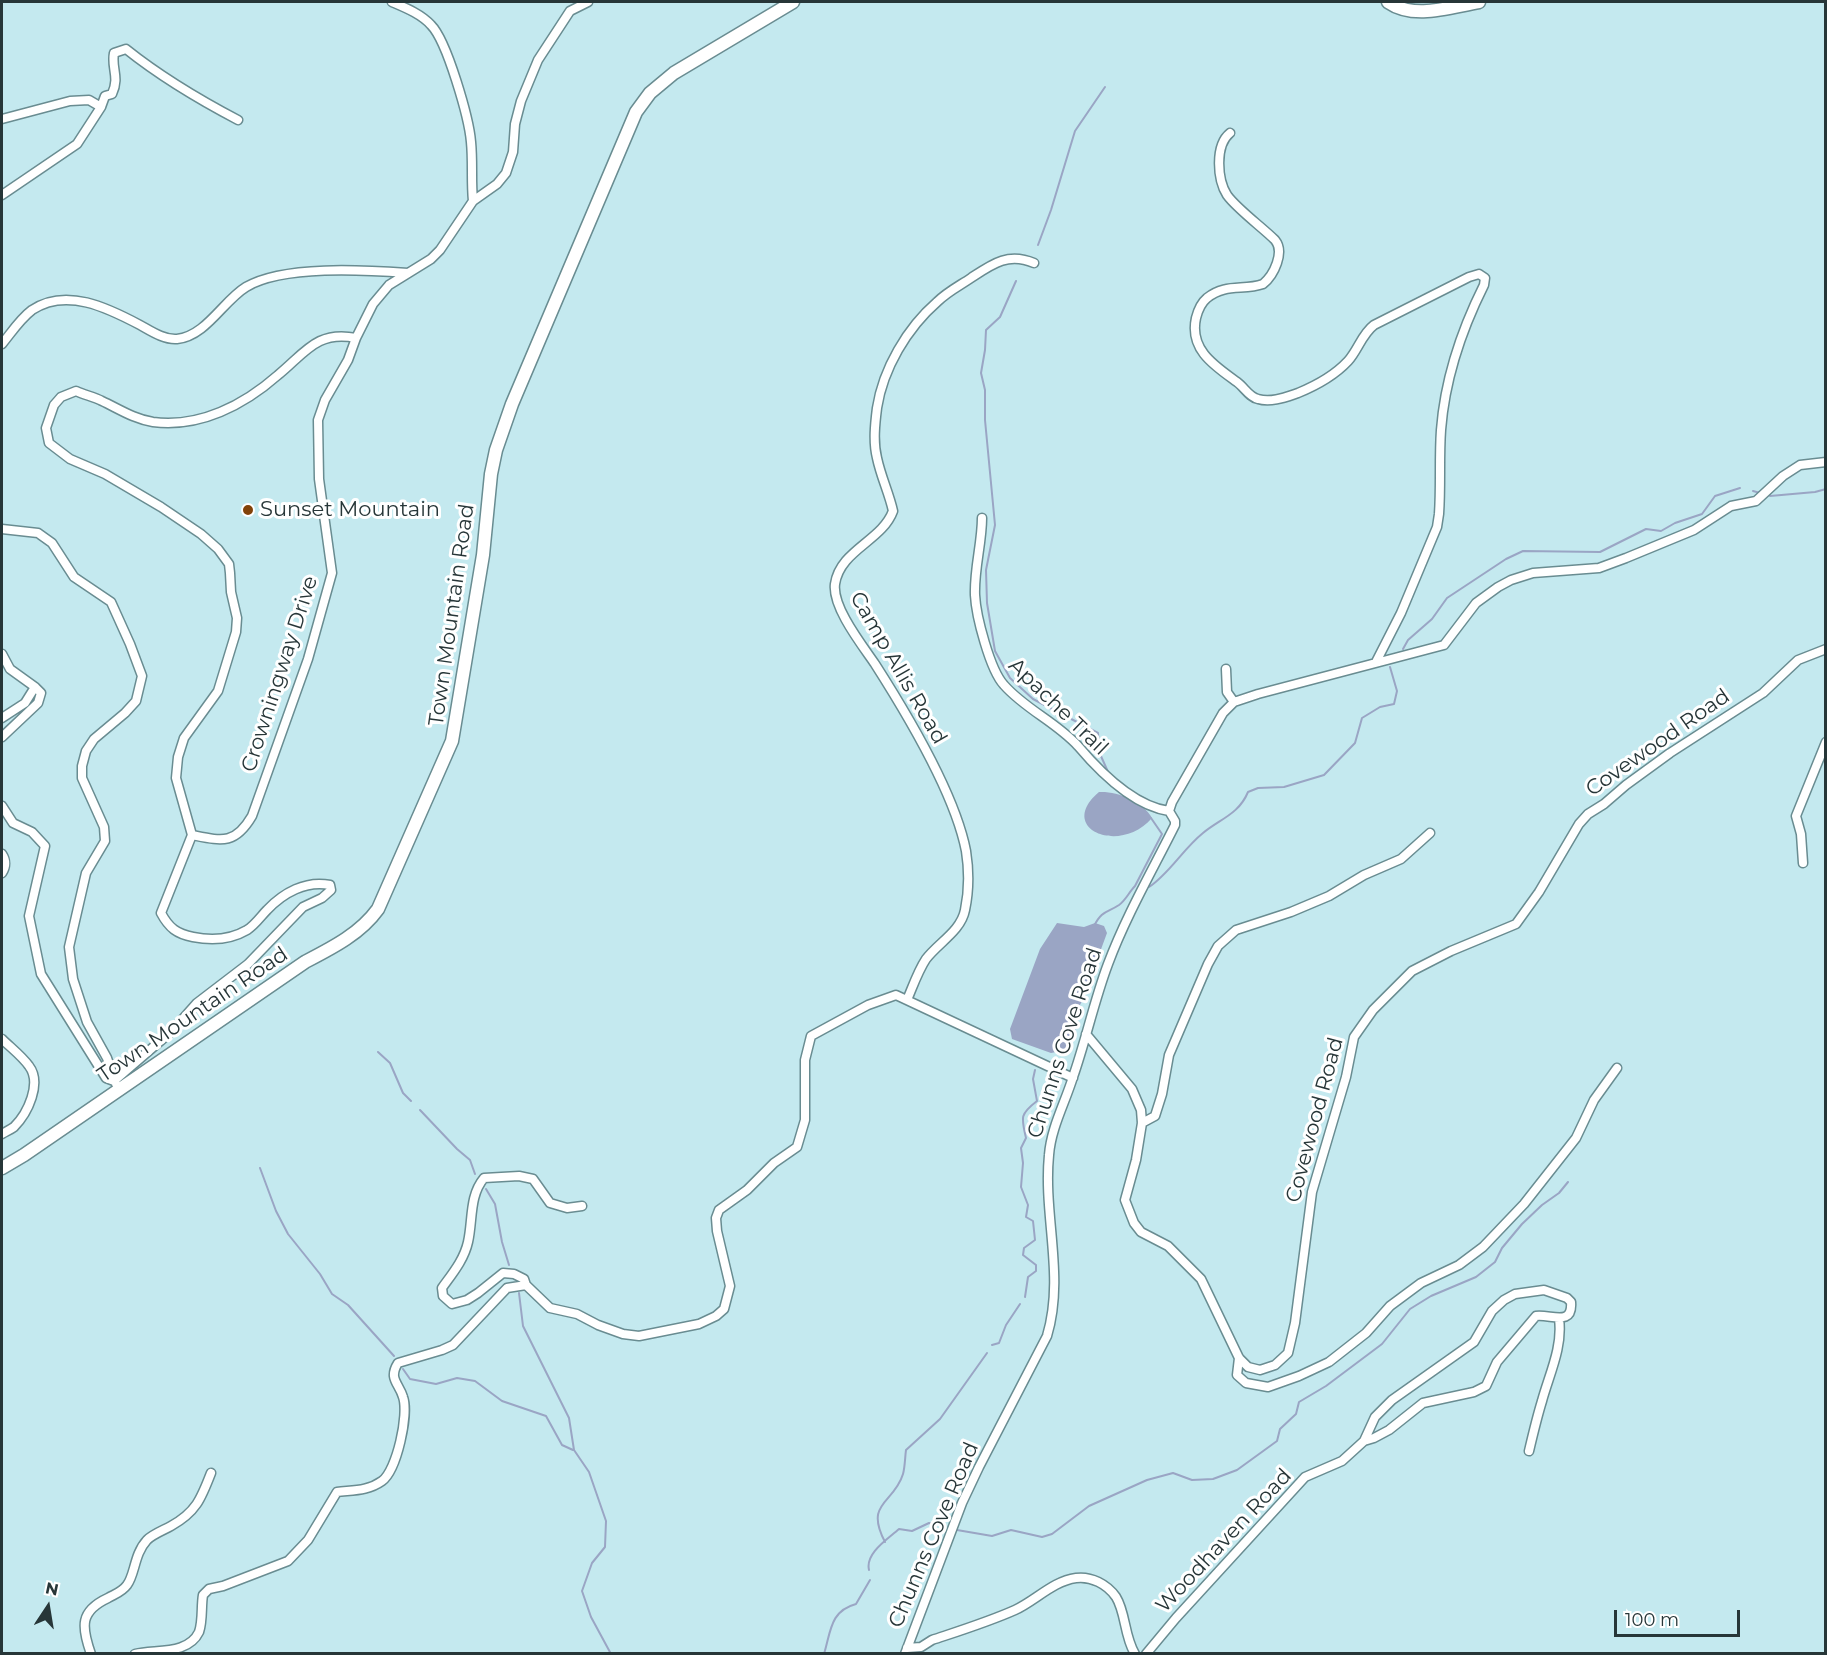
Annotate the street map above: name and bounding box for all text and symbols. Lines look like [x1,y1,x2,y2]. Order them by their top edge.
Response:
place label: Sunset Mountain [260,497,440,523]
street label: Town Mountain Road [424,502,480,728]
marker: Sunset Mountain [241,503,255,517]
street label: Crowningway Drive [236,573,324,775]
street label: Camp Allis Road [844,587,952,749]
street label: Apache Trail [1003,653,1113,761]
street label: Covewood Road [1581,684,1735,802]
street label: Town Mountain Road [93,942,293,1088]
street label: Chunns Cove Road [1022,945,1108,1141]
street label: Covewood Road [1281,1035,1349,1205]
street label: Chunns Cove Road [884,1439,984,1631]
street label: Woodhaven Road [1151,1464,1297,1618]
north arrow [18,1577,78,1637]
text: N [44,1578,60,1600]
scale bar [1617,1598,1743,1636]
text: 100 m [1625,1609,1679,1631]

